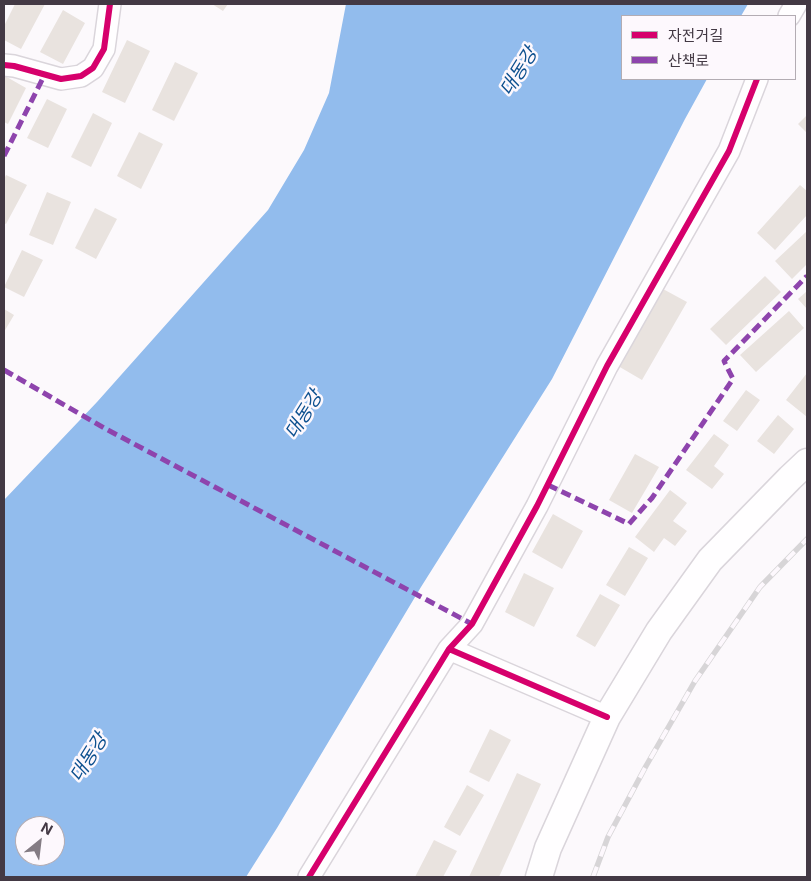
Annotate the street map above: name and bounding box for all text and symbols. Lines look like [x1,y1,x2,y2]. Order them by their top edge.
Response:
legend [621,15,796,80]
text: 자전거길 [668,26,723,45]
water label: 대동강 [495,44,543,100]
text: 산책로 [668,51,709,70]
water label: 대동강 [280,387,328,443]
water label: 대동강 [65,730,113,786]
north arrow [15,816,65,866]
text: N [38,818,56,838]

